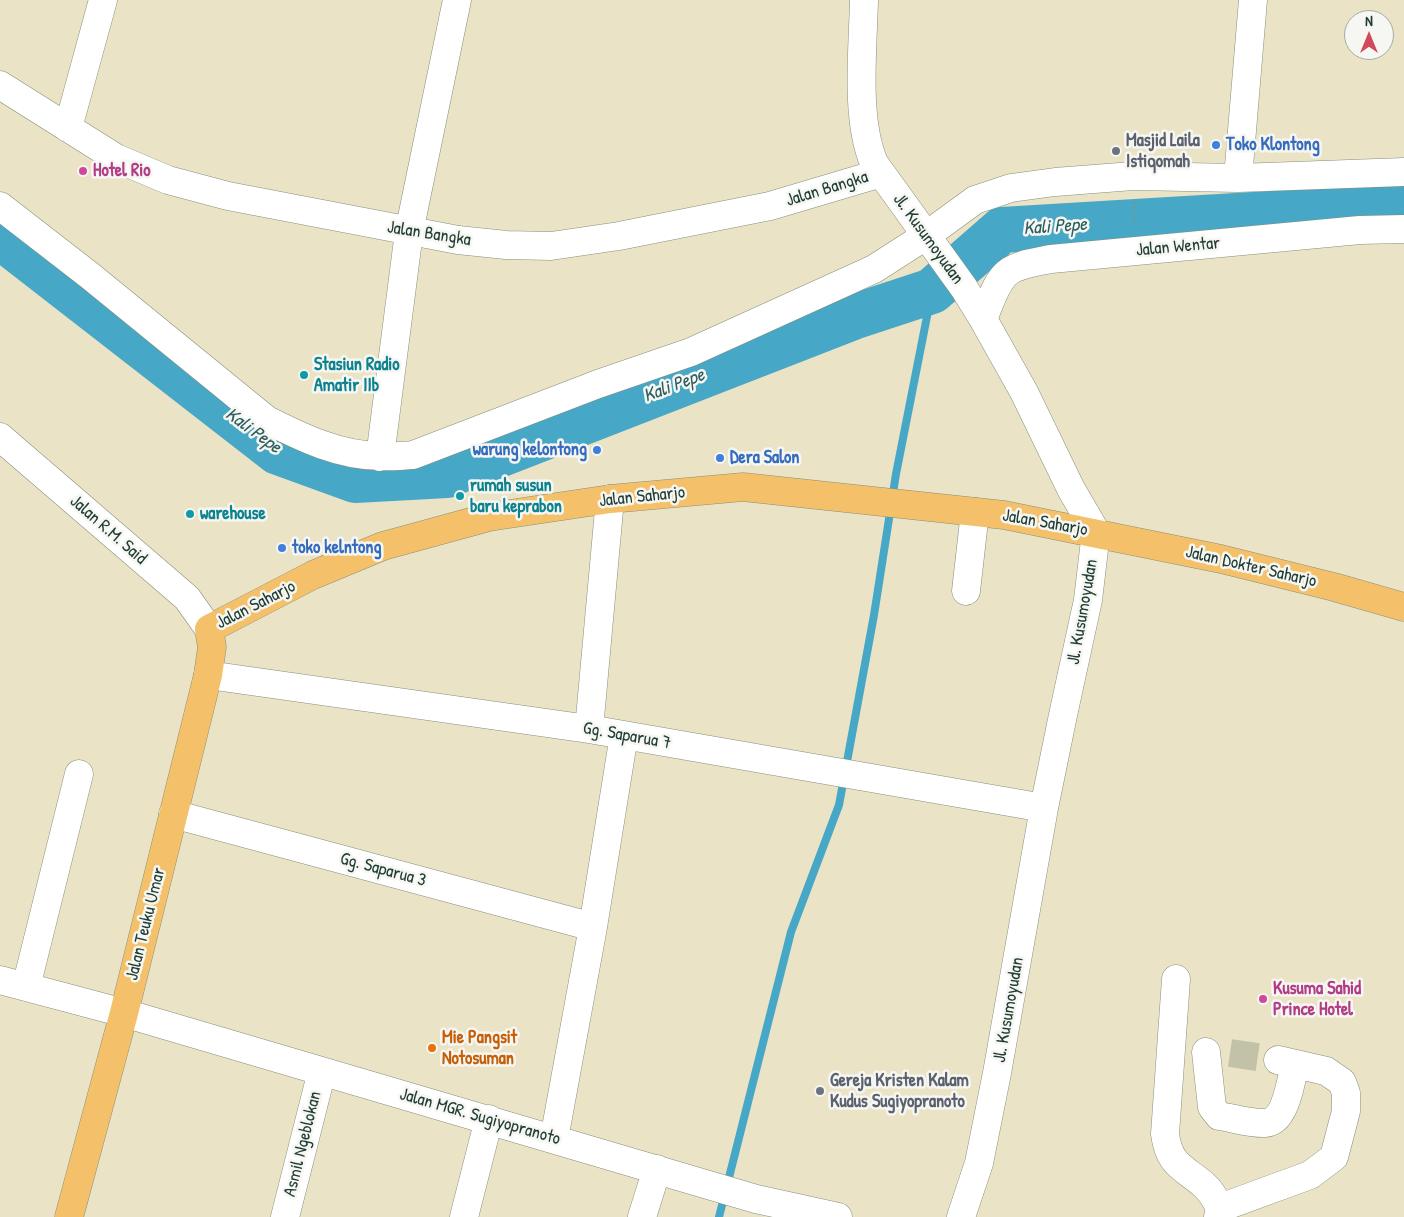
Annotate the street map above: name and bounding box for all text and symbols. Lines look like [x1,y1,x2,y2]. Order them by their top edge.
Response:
north arrow [1344,10,1394,60]
text: N [1365,11,1373,30]
place label: Masjid Laila Istiqomah [1126,130,1200,172]
place label: Toko Klontong [1226,134,1320,156]
marker: Toko Klontong [1210,139,1222,151]
marker: Masjid Laila Istiqomah [1110,145,1122,157]
place label: Hotel Rio [93,160,150,182]
marker: Hotel Rio [77,165,89,177]
street label: Jalan Bangka [783,166,871,212]
street label: Jl. Kusumoyudan [888,189,968,289]
water label: Kali Pepe [1023,213,1087,241]
street label: Jalan Bangka [385,217,473,251]
street label: Jalan Wentar [1135,233,1221,261]
place label: Stasiun Radio Amatir IIb [314,354,399,396]
water label: Kali Pepe [640,364,708,408]
marker: Stasiun Radio Amatir IIb [298,369,310,381]
water label: Kali Pepe [221,403,285,459]
place label: warung kelontong [473,439,587,461]
marker: warung kelontong [591,444,603,456]
place label: Dera Salon [730,447,799,469]
marker: Dera Salon [714,452,726,464]
place label: rumah susun baru keprabon [470,475,562,518]
street label: Jalan Saharjo [598,482,686,512]
marker: rumah susun baru keprabon [454,490,466,502]
street label: Jalan R.M. Said [65,491,151,569]
place label: warehouse [200,503,266,525]
street label: Jalan Saharjo [1001,505,1089,541]
marker: warehouse [184,508,196,520]
place label: toko kelntong [292,537,381,559]
street label: Jalan Dokter Saharjo [1183,541,1319,593]
marker: toko kelntong [276,542,288,554]
street label: Jl. Kusumoyudan [1063,558,1103,666]
street label: Jalan Saharjo [213,576,299,634]
street label: Gg. Saparua 7 [581,718,673,754]
street label: Gg. Saparua 3 [338,848,428,892]
street label: Jalan Teuku Umar [122,865,170,983]
street label: Jl. Kusumoyudan [989,956,1029,1064]
place label: Kusuma Sahid Prince Hotel [1273,978,1361,1021]
marker: Kusuma Sahid Prince Hotel [1257,993,1269,1005]
place label: Mie Pangsit Notosuman [442,1027,517,1070]
marker: Mie Pangsit Notosuman [426,1042,438,1054]
place label: Gereja Kristen Kalam Kudus Sugiyopranoto [830,1070,969,1112]
street label: Jalan MGR. Sugiyopranoto [397,1084,563,1150]
marker: Gereja Kristen Kalam Kudus Sugiyopranoto [814,1085,826,1097]
street label: Asmil Ngeblokan [279,1089,327,1199]

